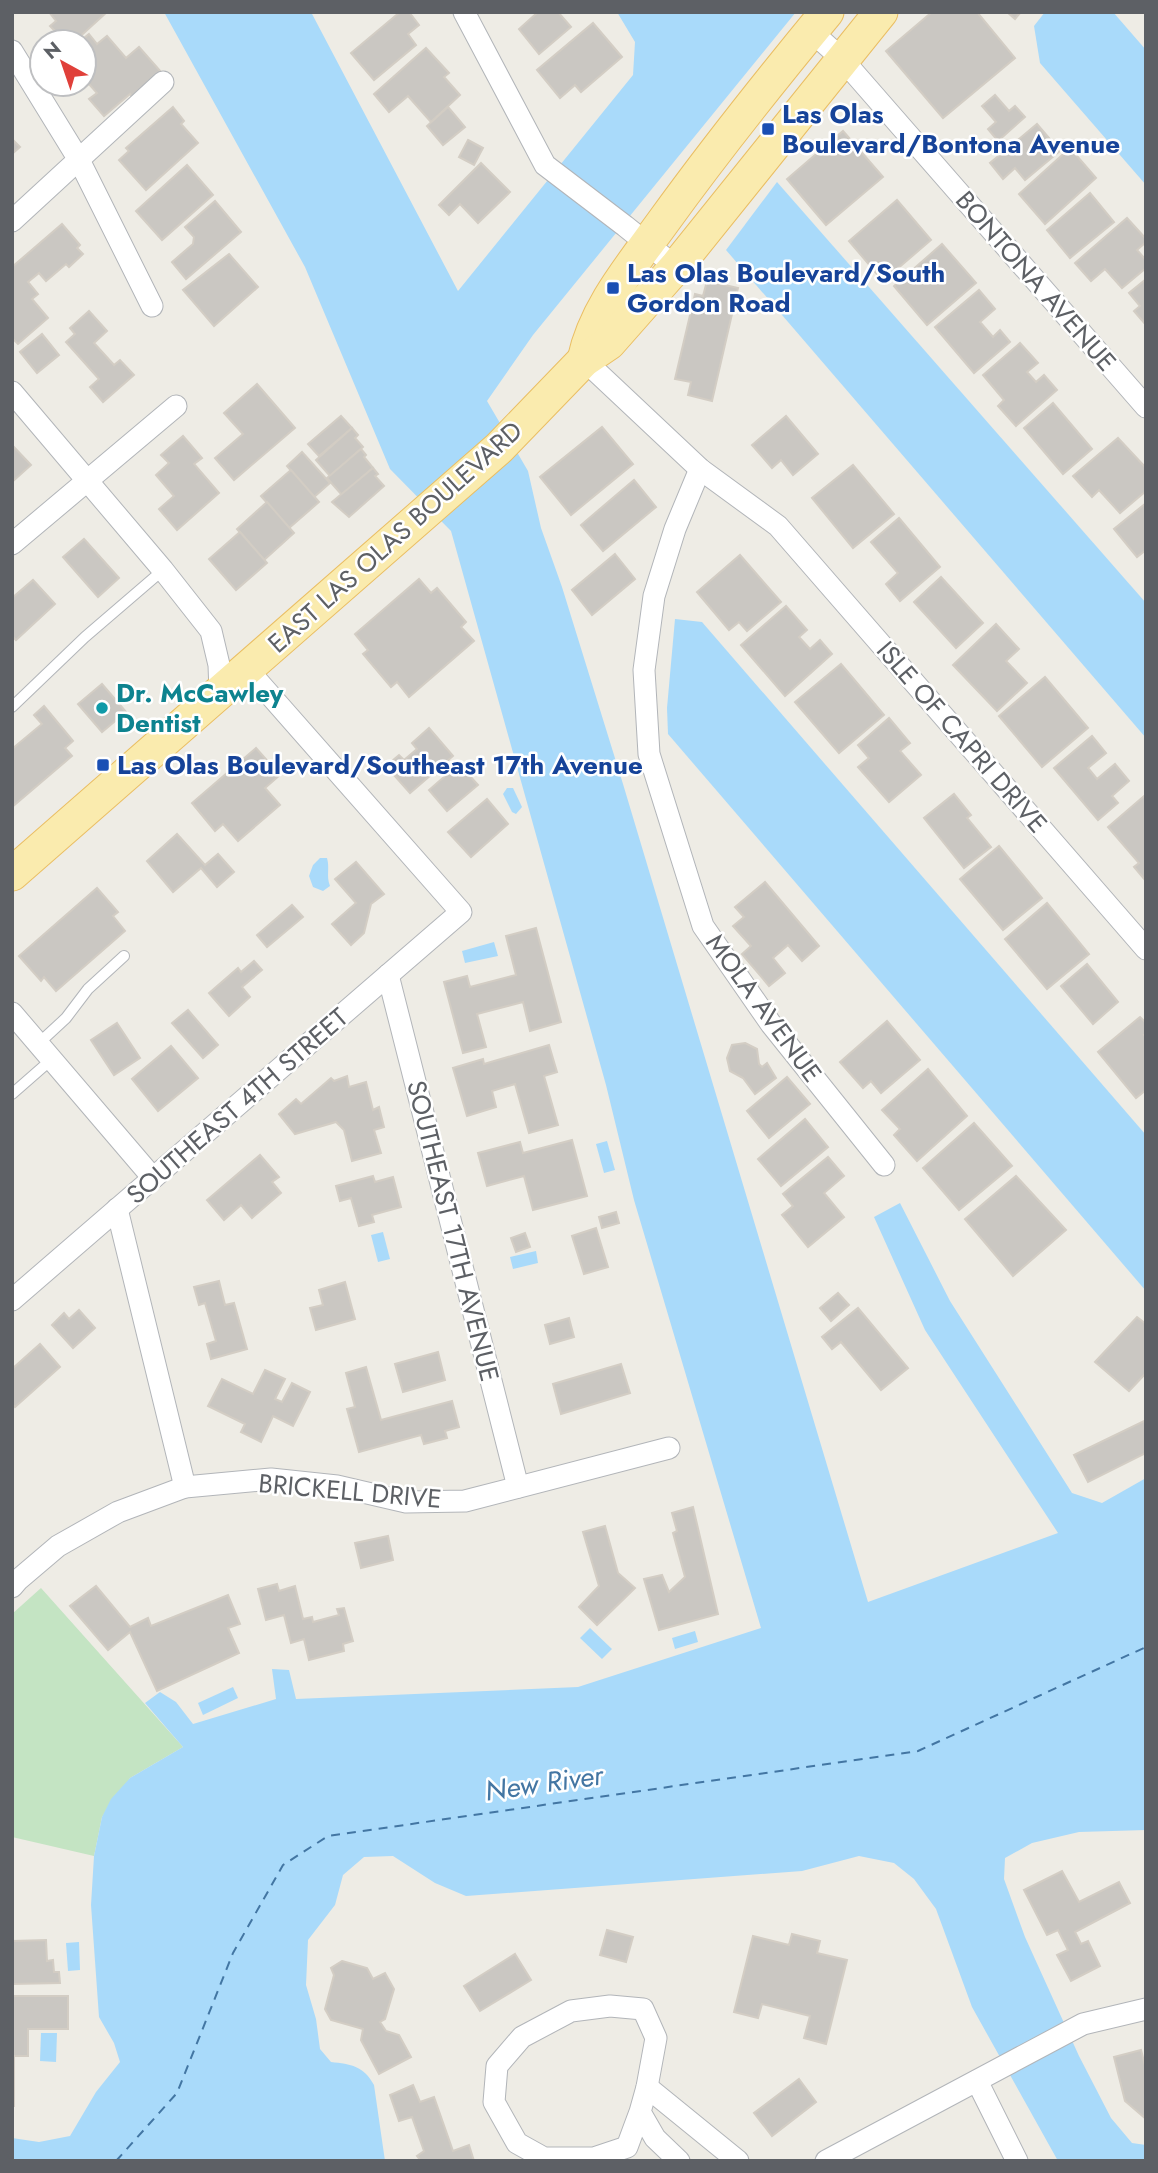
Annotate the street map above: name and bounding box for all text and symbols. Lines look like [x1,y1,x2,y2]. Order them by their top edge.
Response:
north arrow [28,28,98,98]
text: N [38,35,67,66]
place label: Las Olas Boulevard/Bontona Avenue [782,95,1120,163]
marker: Las Olas Boulevard/Bontona Avenue [760,121,776,137]
street label: BONTONA AVENUE [947,182,1125,380]
place label: Las Olas Boulevard/South Gordon Road [627,254,945,322]
marker: Las Olas Boulevard/South Gordon Road [605,280,621,296]
street label: EAST LAS OLAS BOULEVARD [259,412,531,662]
street label: ISLE OF CAPRI DRIVE [868,633,1056,841]
place label: Dr. McCawley Dentist [116,674,284,742]
marker: Dr. McCawley Dentist [94,700,110,716]
place label: Las Olas Boulevard/Southeast 17th Avenue [117,746,643,784]
marker: Las Olas Boulevard/Southeast 17th Avenue [95,757,111,773]
street label: MOLA AVENUE [697,926,831,1090]
street label: SOUTHEAST 4TH STREET [118,999,356,1213]
street label: SOUTHEAST 17TH AVENUE [397,1077,509,1385]
street label: BRICKELL DRIVE [257,1464,443,1518]
water label: New River [482,1754,607,1812]

